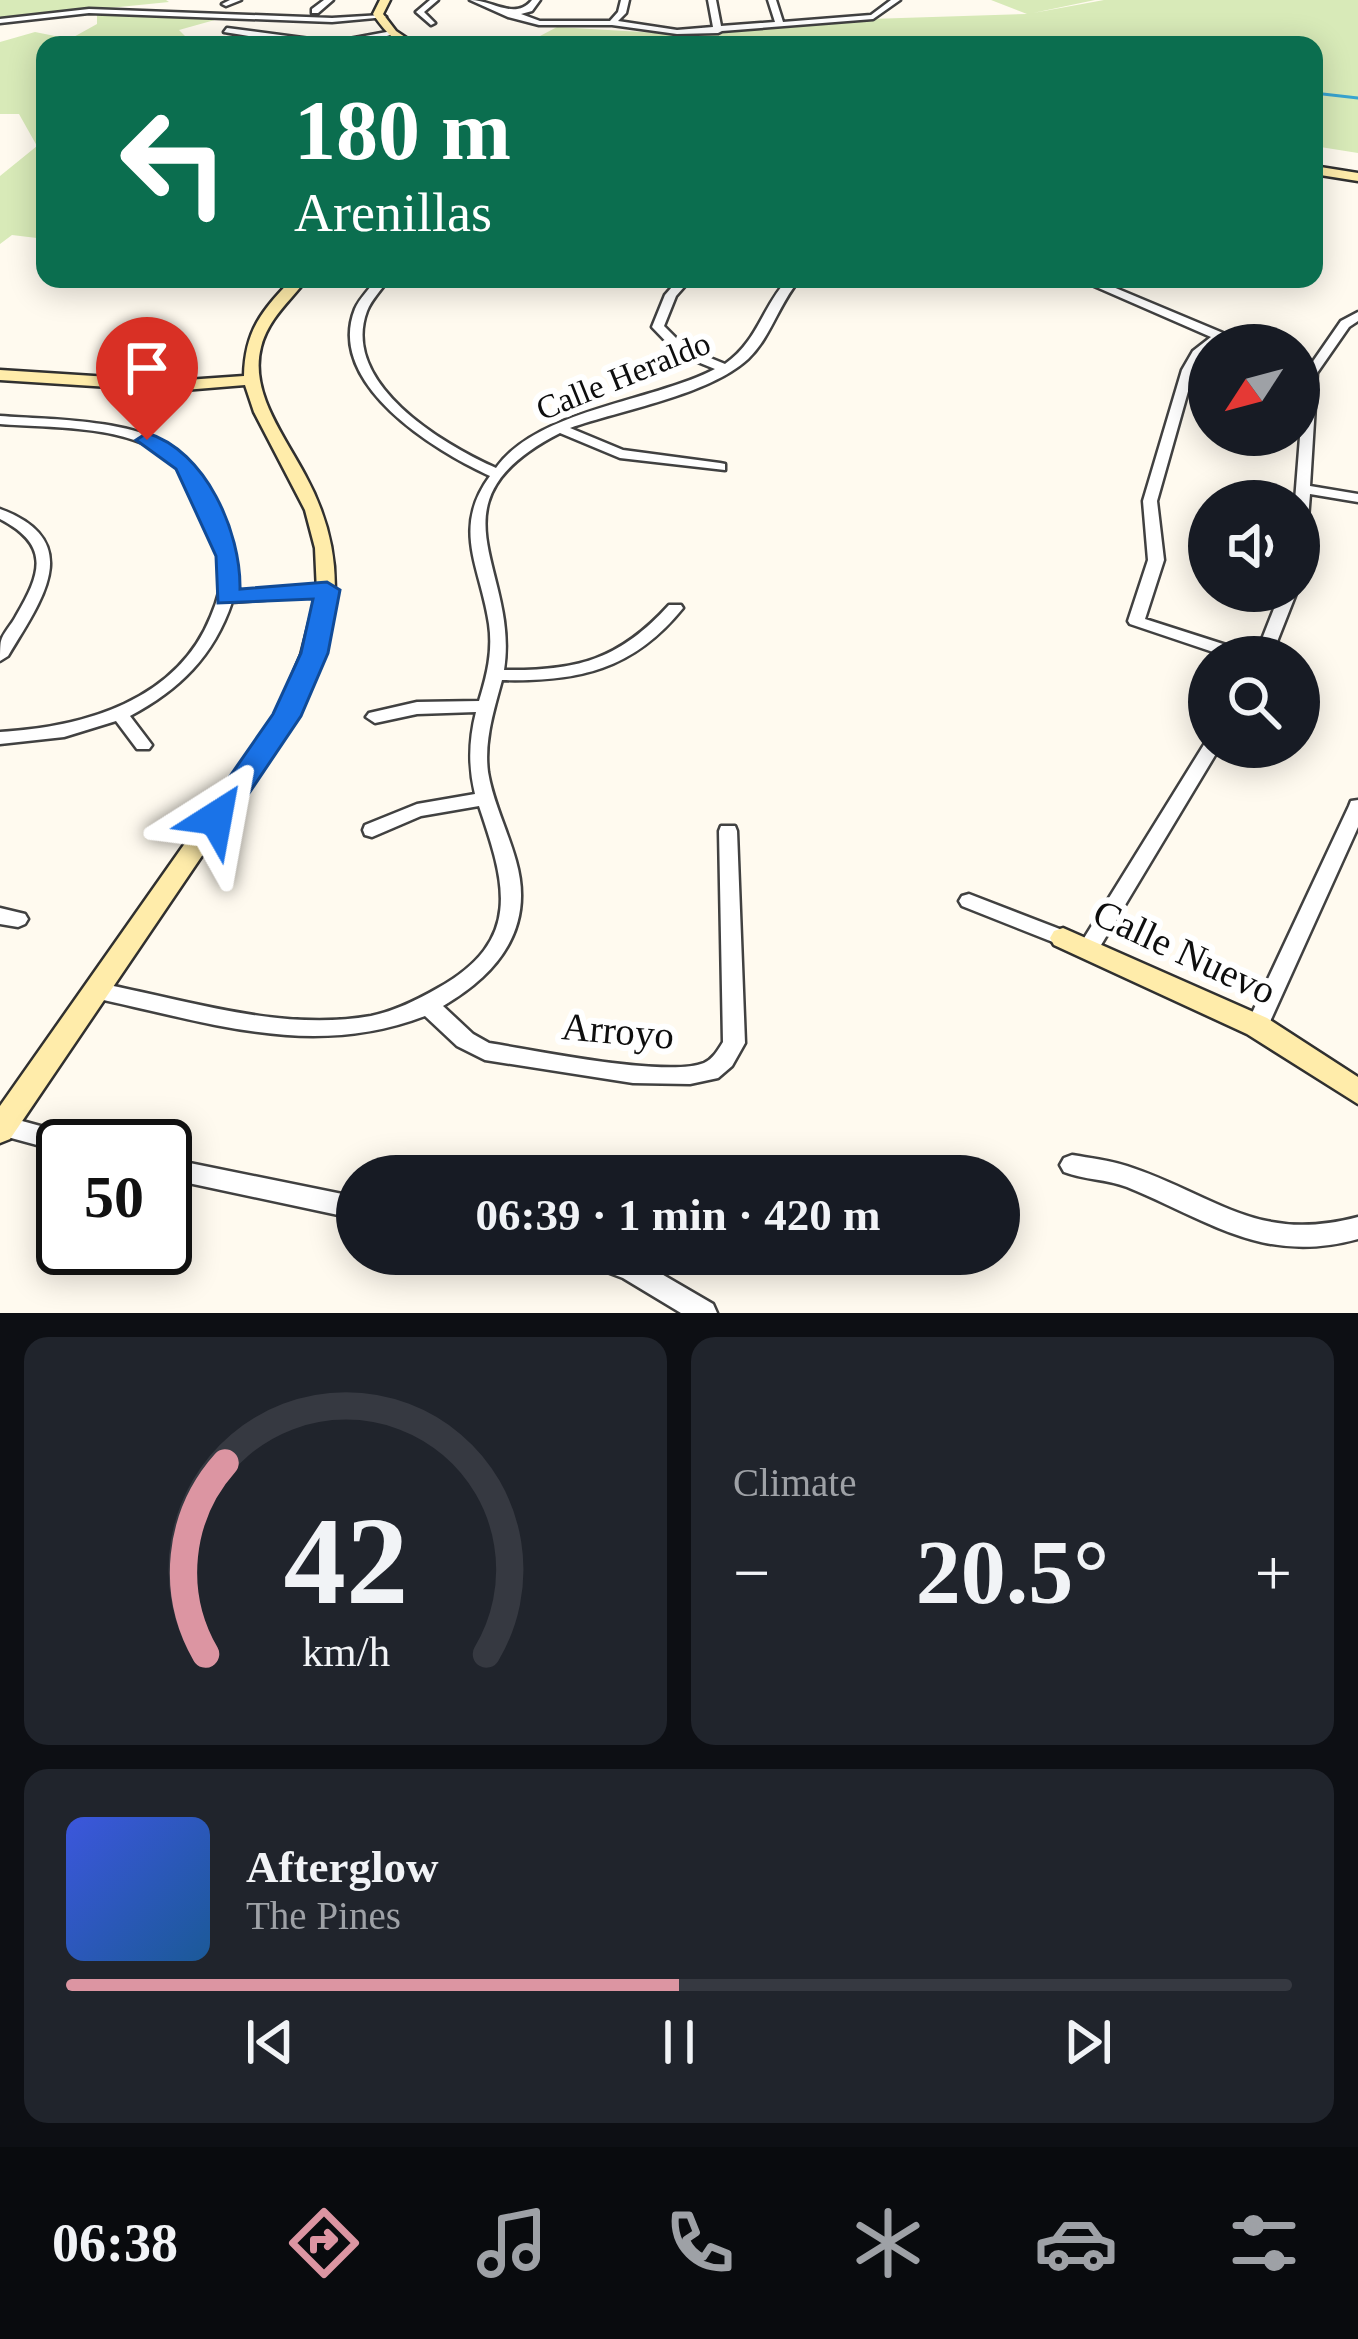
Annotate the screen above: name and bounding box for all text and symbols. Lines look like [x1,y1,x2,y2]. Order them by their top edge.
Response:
icon: left [96,84,252,240]
text: 180 m [294,84,511,177]
text: Arenillas [294,183,492,243]
pin [96,317,198,440]
north arrow [1188,324,1320,456]
map controls [1188,324,1320,768]
street label: Calle Heraldo [531,325,716,427]
icon: arrive [114,335,180,401]
button: sound [1188,480,1320,612]
button: search [1188,636,1320,768]
position arrow [153,755,279,881]
street label: Calle Nuevo [1087,891,1283,1012]
street label: Arroyo [560,1004,676,1058]
speed limit sign: 50 [36,1119,192,1275]
text: 06:39 · 1 min · 420 m [476,1190,881,1240]
text: Climate [733,1461,856,1504]
text: 42 [283,1492,408,1630]
text: 20.5° [916,1523,1109,1622]
text: − [733,1536,770,1609]
text: + [1255,1536,1292,1609]
text: km/h [301,1628,390,1675]
text: Afterglow [246,1842,438,1892]
text: The Pines [246,1894,401,1937]
icon: previous [237,2009,303,2075]
icon: pause [646,2009,712,2075]
icon: next [1055,2009,1121,2075]
icon: directions [282,2201,366,2285]
icon: music [470,2201,554,2285]
icon: phone [658,2201,742,2285]
icon: climate [846,2201,930,2285]
icon: car [1034,2201,1118,2285]
icon: filters [1222,2201,1306,2285]
text: 06:38 [52,2213,178,2273]

